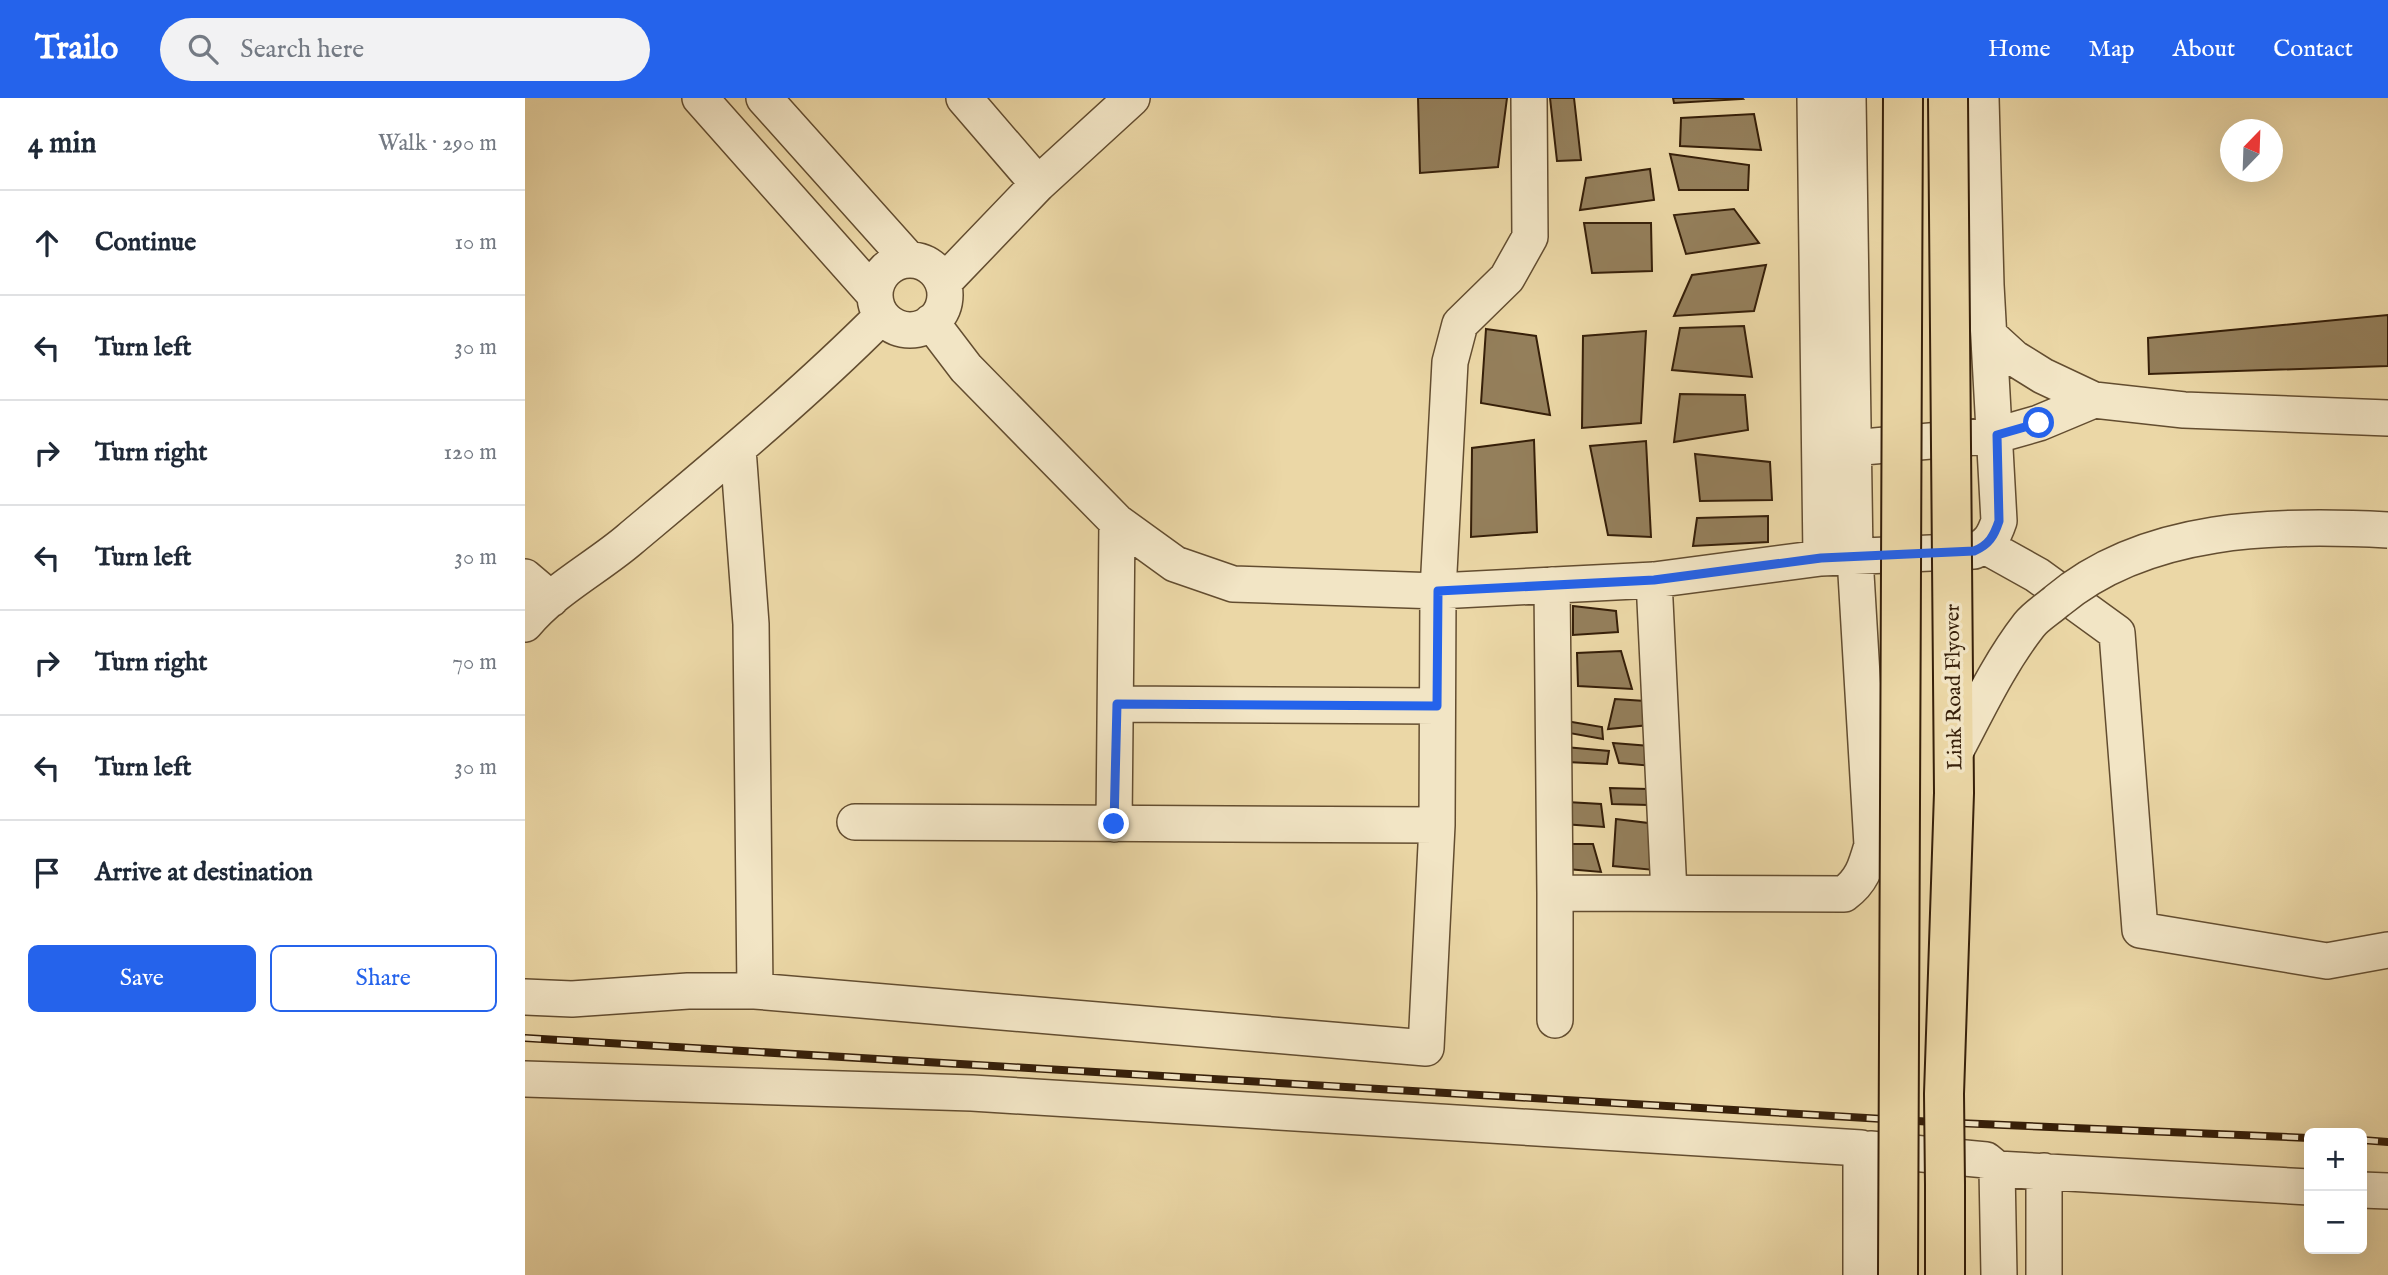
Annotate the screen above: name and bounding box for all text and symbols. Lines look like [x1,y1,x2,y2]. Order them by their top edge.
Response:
search box [160,18,650,81]
text: Trailo [35,28,118,70]
icon: search [184,30,222,68]
text: Search here [240,33,364,66]
text: Home [1988,34,2051,65]
text: Map [2089,34,2135,65]
text: About [2173,34,2235,65]
text: Contact [2273,34,2353,65]
north arrow [2220,119,2283,182]
text: 4 min [28,125,96,163]
text: Walk · 290 m [378,129,497,158]
icon: ahead [28,224,66,262]
text: Continue [95,226,196,259]
text: 10 m [454,228,497,257]
icon: left [28,329,66,367]
text: Turn left [95,331,192,364]
text: 30 m [454,333,497,362]
route start [2023,407,2054,438]
icon: right [28,434,66,472]
text: Turn right [95,436,208,469]
text: 120 m [444,438,497,467]
icon: left [28,539,66,577]
text: Turn left [95,541,192,574]
text: 30 m [454,543,497,572]
street label: Link Road Flyover [1940,603,1969,770]
icon: right [28,644,66,682]
text: Turn right [95,646,208,679]
text: 70 m [452,648,497,677]
icon: left [28,749,66,787]
text: Turn left [95,751,192,784]
text: 30 m [454,753,497,782]
route end [1098,808,1129,839]
icon: arrive [28,854,66,892]
text: Arrive at destination [95,856,313,889]
button: Save [28,945,256,1012]
button: Share [270,945,497,1012]
map controls [2304,1128,2367,1254]
button: + [2304,1128,2367,1191]
button: − [2304,1191,2367,1254]

